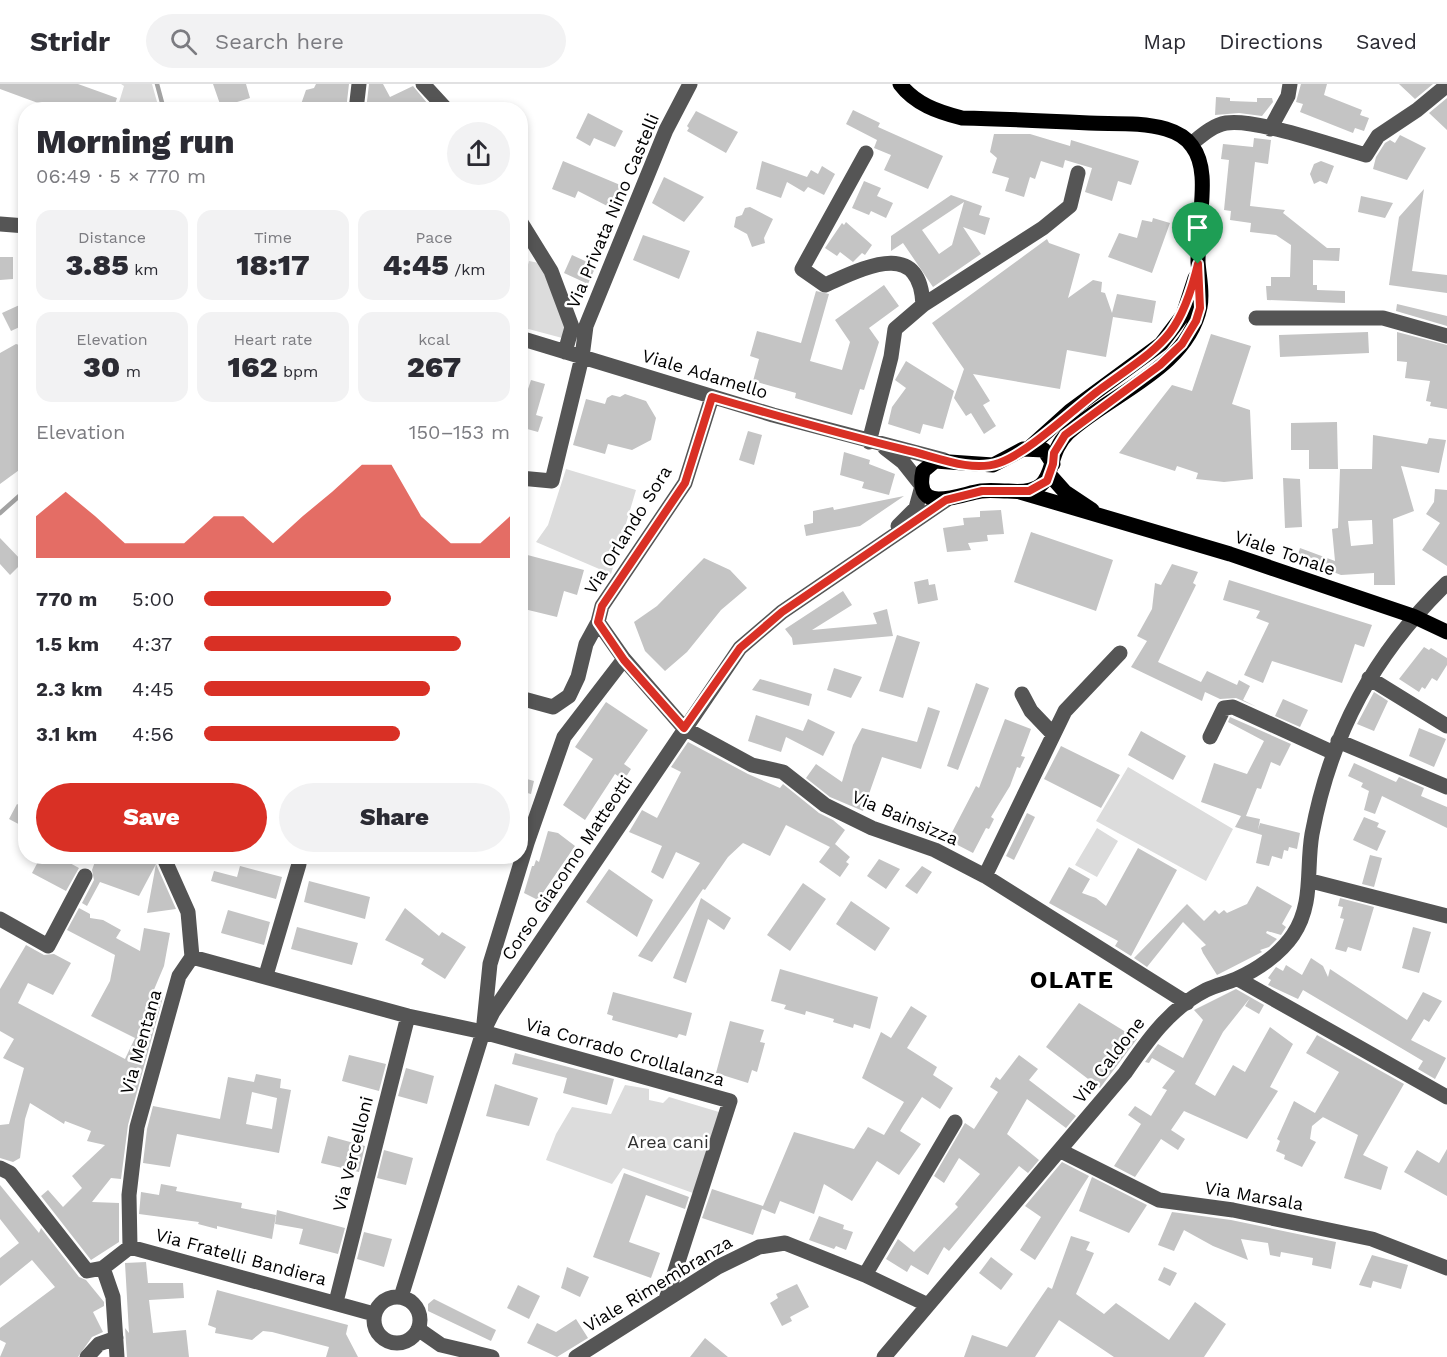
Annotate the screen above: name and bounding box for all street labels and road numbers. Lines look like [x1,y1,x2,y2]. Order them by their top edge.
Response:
street label: Via Privata Nino Castelli [562,110,663,311]
street label: Viale Adamello [640,344,771,403]
street label: Via Orlando Sora [580,462,676,598]
street label: Viale Tonale [1232,525,1338,580]
street label: Corso Giacomo Matteotti [497,771,636,964]
street label: Via Bainsizza [849,786,962,849]
street label: Via Mentana [116,987,166,1097]
street label: Via Caldone [1068,1012,1149,1107]
street label: Via Corrado Crollalanza [523,1013,727,1090]
street label: Via Vercelloni [328,1094,377,1214]
street label: Via Marsala [1203,1176,1305,1215]
street label: Via Fratelli Bandiera [153,1224,329,1289]
street label: Viale Rimembranza [580,1231,736,1336]

